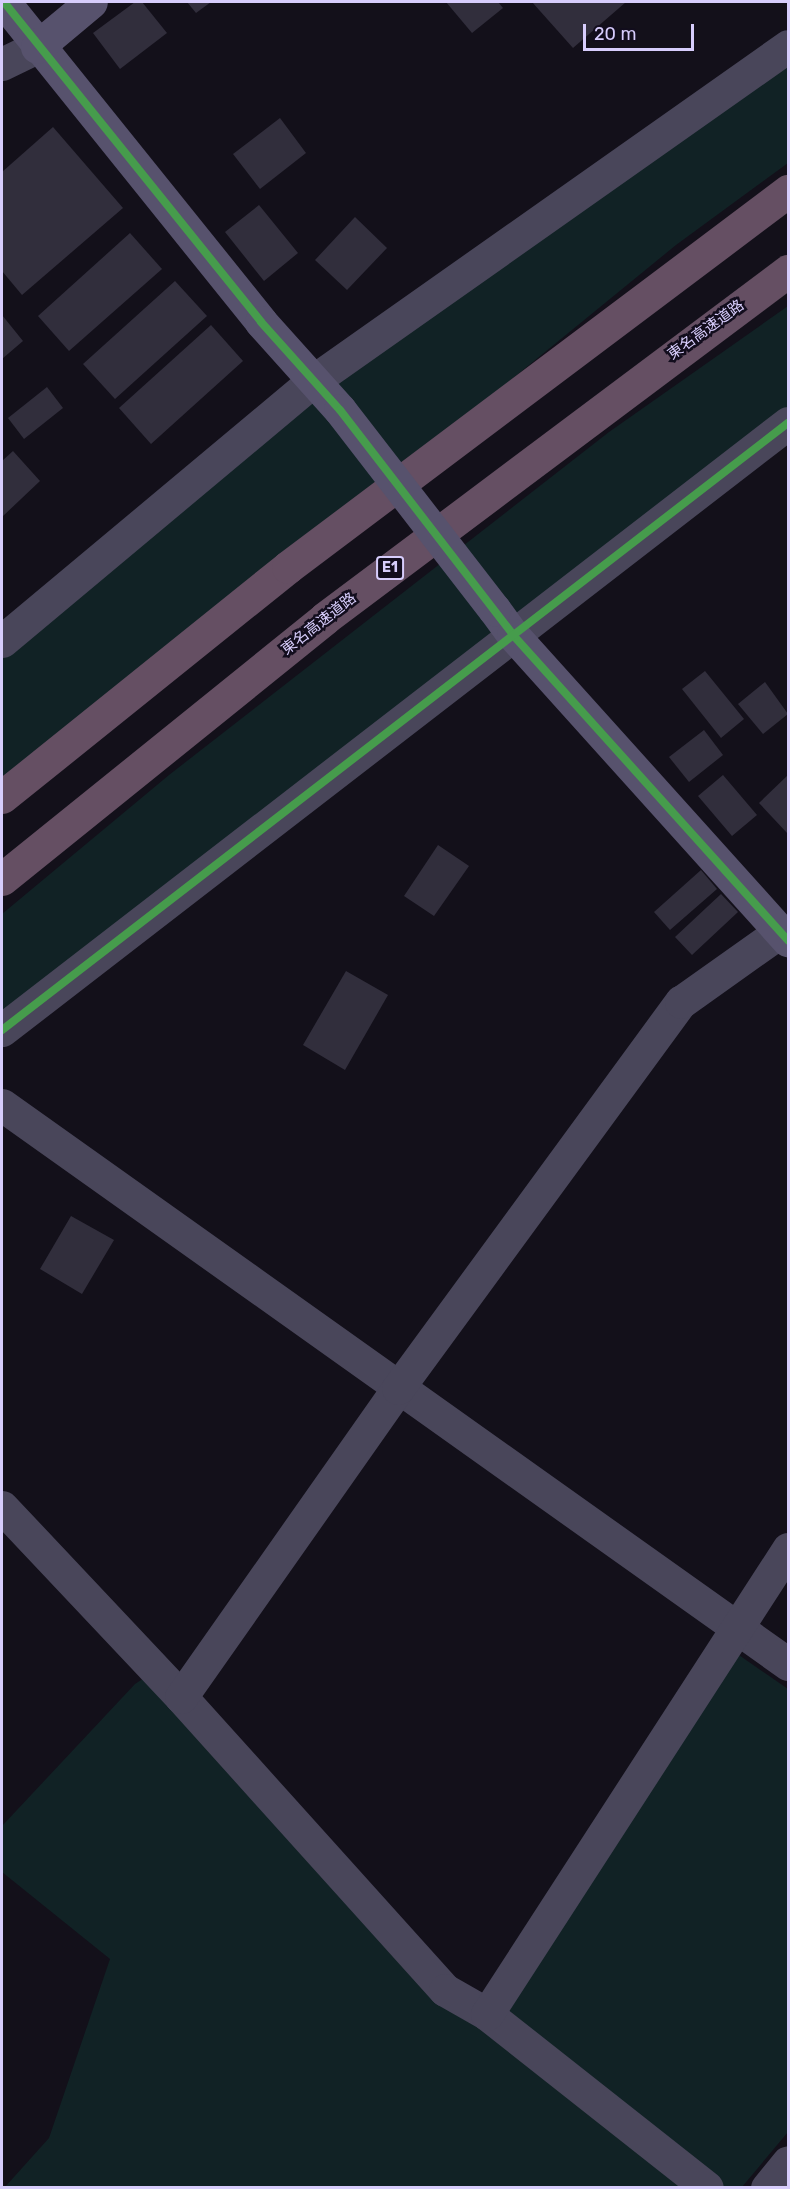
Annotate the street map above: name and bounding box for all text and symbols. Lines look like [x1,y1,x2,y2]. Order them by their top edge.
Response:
scale bar [586,12,697,50]
text: 20 m [594,23,636,45]
street label: 東名高速道路 [664,296,748,364]
road number: E1 [375,557,405,579]
street label: 東名高速道路 [278,589,360,659]

